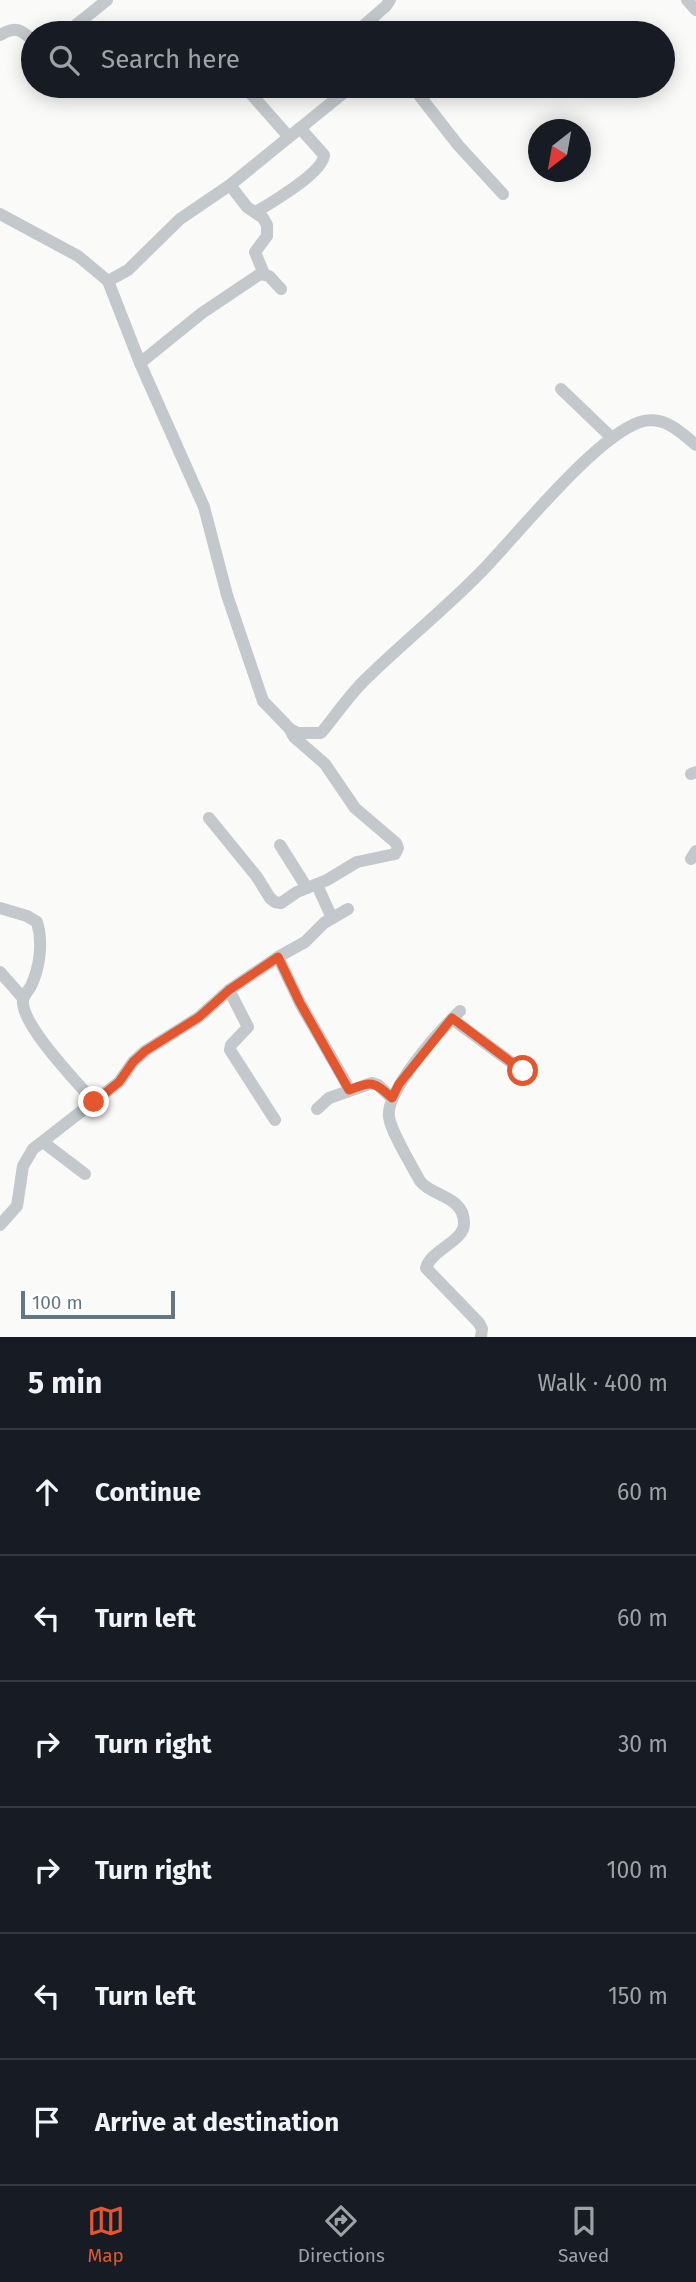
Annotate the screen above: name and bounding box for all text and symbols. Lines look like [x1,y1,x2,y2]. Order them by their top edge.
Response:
search box [21,21,675,98]
icon: search [45,41,83,79]
text: Search here [101,44,240,75]
north arrow [528,119,591,182]
route start [507,1055,538,1086]
route end [78,1086,109,1117]
scale bar [21,1288,175,1320]
text: 100 m [32,1291,83,1314]
text: 5 min [28,1365,102,1401]
text: Walk · 400 m [537,1369,668,1397]
icon: ahead [28,1473,66,1511]
text: Continue [95,1477,201,1508]
text: 60 m [617,1478,668,1506]
icon: left [28,1599,66,1637]
text: Turn left [95,1603,196,1634]
text: 60 m [617,1604,668,1632]
icon: right [28,1725,66,1763]
text: Turn right [95,1729,212,1760]
text: 30 m [618,1730,668,1758]
icon: right [28,1851,66,1889]
text: Turn right [95,1855,212,1886]
text: 100 m [607,1856,668,1884]
icon: left [28,1977,66,2015]
text: Turn left [95,1981,196,2012]
text: 150 m [608,1982,668,2010]
icon: arrive [28,2103,66,2141]
text: Arrive at destination [95,2107,339,2138]
tab: Map [87,2202,125,2267]
tab: Directions [298,2202,385,2267]
tab: Saved [558,2202,609,2267]

